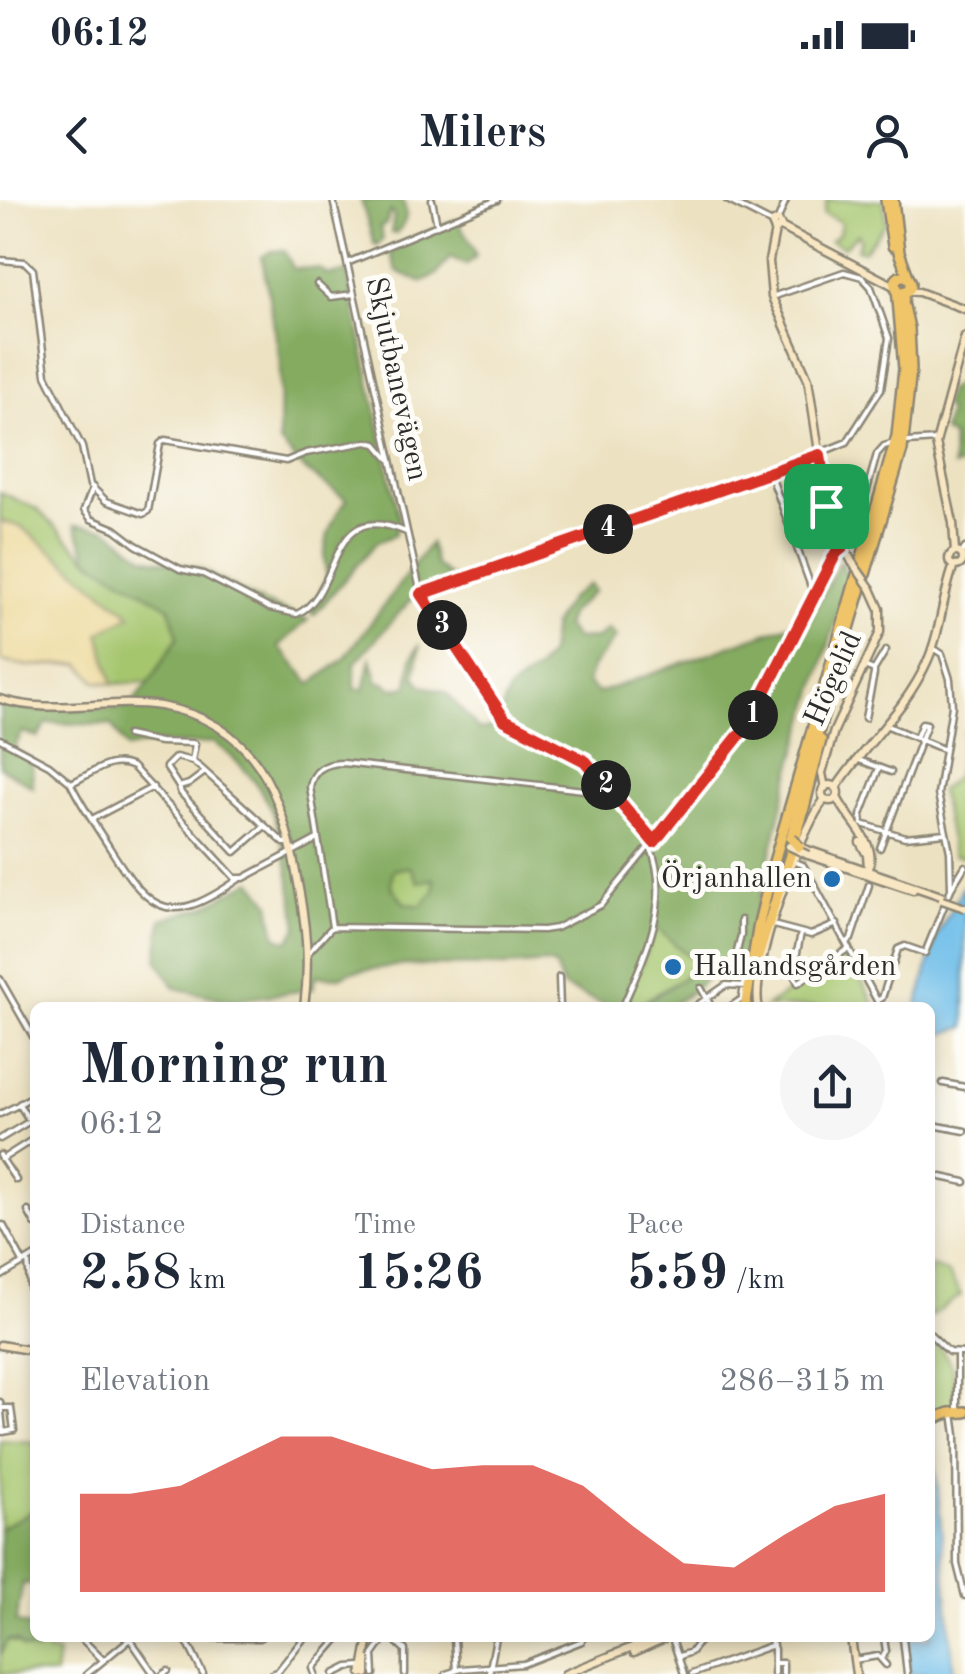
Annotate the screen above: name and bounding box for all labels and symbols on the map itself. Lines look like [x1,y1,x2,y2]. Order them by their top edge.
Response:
street label: Skjutbanevägen [360,274,432,484]
pin [784,464,869,549]
pin: 4 [583,504,633,554]
pin: 3 [417,600,467,650]
street label: Högelid [800,627,868,731]
pin: 1 [728,690,778,740]
pin: 2 [581,760,631,810]
place label: Örjanhallen [661,860,812,894]
marker: Örjanhallen [821,868,843,890]
place label: Hallandsgården [693,952,896,982]
marker: Hallandsgården [662,956,684,978]

